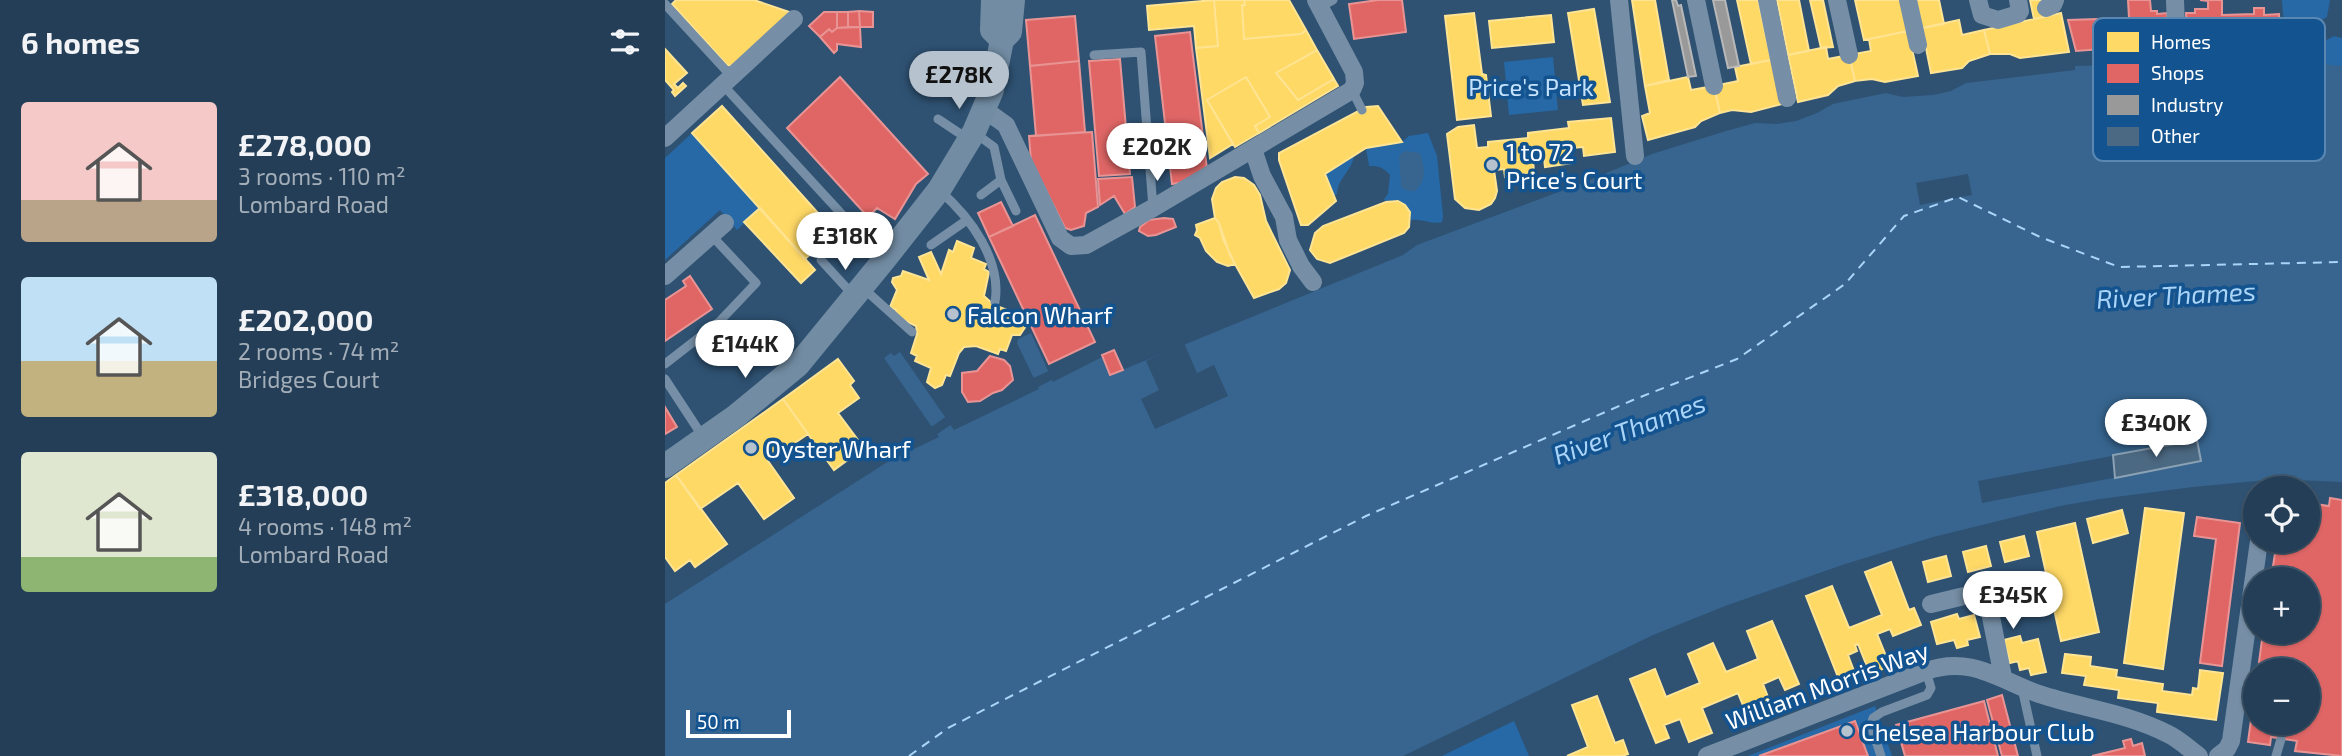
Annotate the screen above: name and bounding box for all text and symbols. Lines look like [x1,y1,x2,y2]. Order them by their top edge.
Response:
legend [2093,18,2325,161]
icon: filters [606,23,644,61]
text: 6 homes [21,24,140,60]
text: Homes [2151,30,2211,53]
pin: £278K [910,52,1008,111]
text: £278K [925,60,993,88]
text: Shops [2151,61,2204,84]
park label: Price's Park [1468,72,1594,101]
text: Industry [2151,93,2223,116]
pin: £202K [1108,124,1206,183]
text: Other [2151,124,2200,147]
text: £278,000 [238,126,372,162]
icon: home [77,130,161,214]
text: £202K [1122,132,1192,160]
place label: 1 to 72 Price's Court [1506,137,1642,194]
marker: 1 to 72 Price's Court [1484,157,1500,173]
text: 3 rooms · 110 m² [238,162,405,190]
text: Lombard Road [238,190,389,218]
pin: £318K [796,212,894,272]
text: £318K [812,221,878,249]
water label: River Thames [2095,274,2257,314]
place label: Falcon Wharf [967,300,1113,329]
text: £202,000 [238,301,373,337]
icon: home [77,305,161,389]
marker: Falcon Wharf [945,306,961,322]
pin: £144K [696,320,794,380]
text: £144K [711,329,779,357]
text: 2 rooms · 74 m² [238,337,399,365]
text: Bridges Court [238,365,380,393]
water label: River Thames [1549,386,1709,470]
pin: £340K [2107,400,2205,459]
text: £340K [2121,408,2191,436]
place label: Oyster Wharf [765,434,912,463]
marker: Oyster Wharf [743,440,759,456]
text: £318,000 [238,476,368,512]
map controls [2243,476,2320,735]
button: locate [2243,476,2320,553]
icon: home [77,480,161,564]
text: 4 rooms · 148 m² [238,512,412,540]
text: Lombard Road [238,540,389,568]
button: + [2243,567,2320,644]
pin: £345K [1964,572,2062,631]
text: £345K [1979,580,2047,608]
street label: William Morris Way [1722,635,1933,735]
button: − [2243,658,2320,735]
scale bar [686,707,791,739]
text: 50 m [697,710,740,733]
place label: Chelsea Harbour Club [1861,717,2095,746]
marker: Chelsea Harbour Club [1839,723,1855,739]

